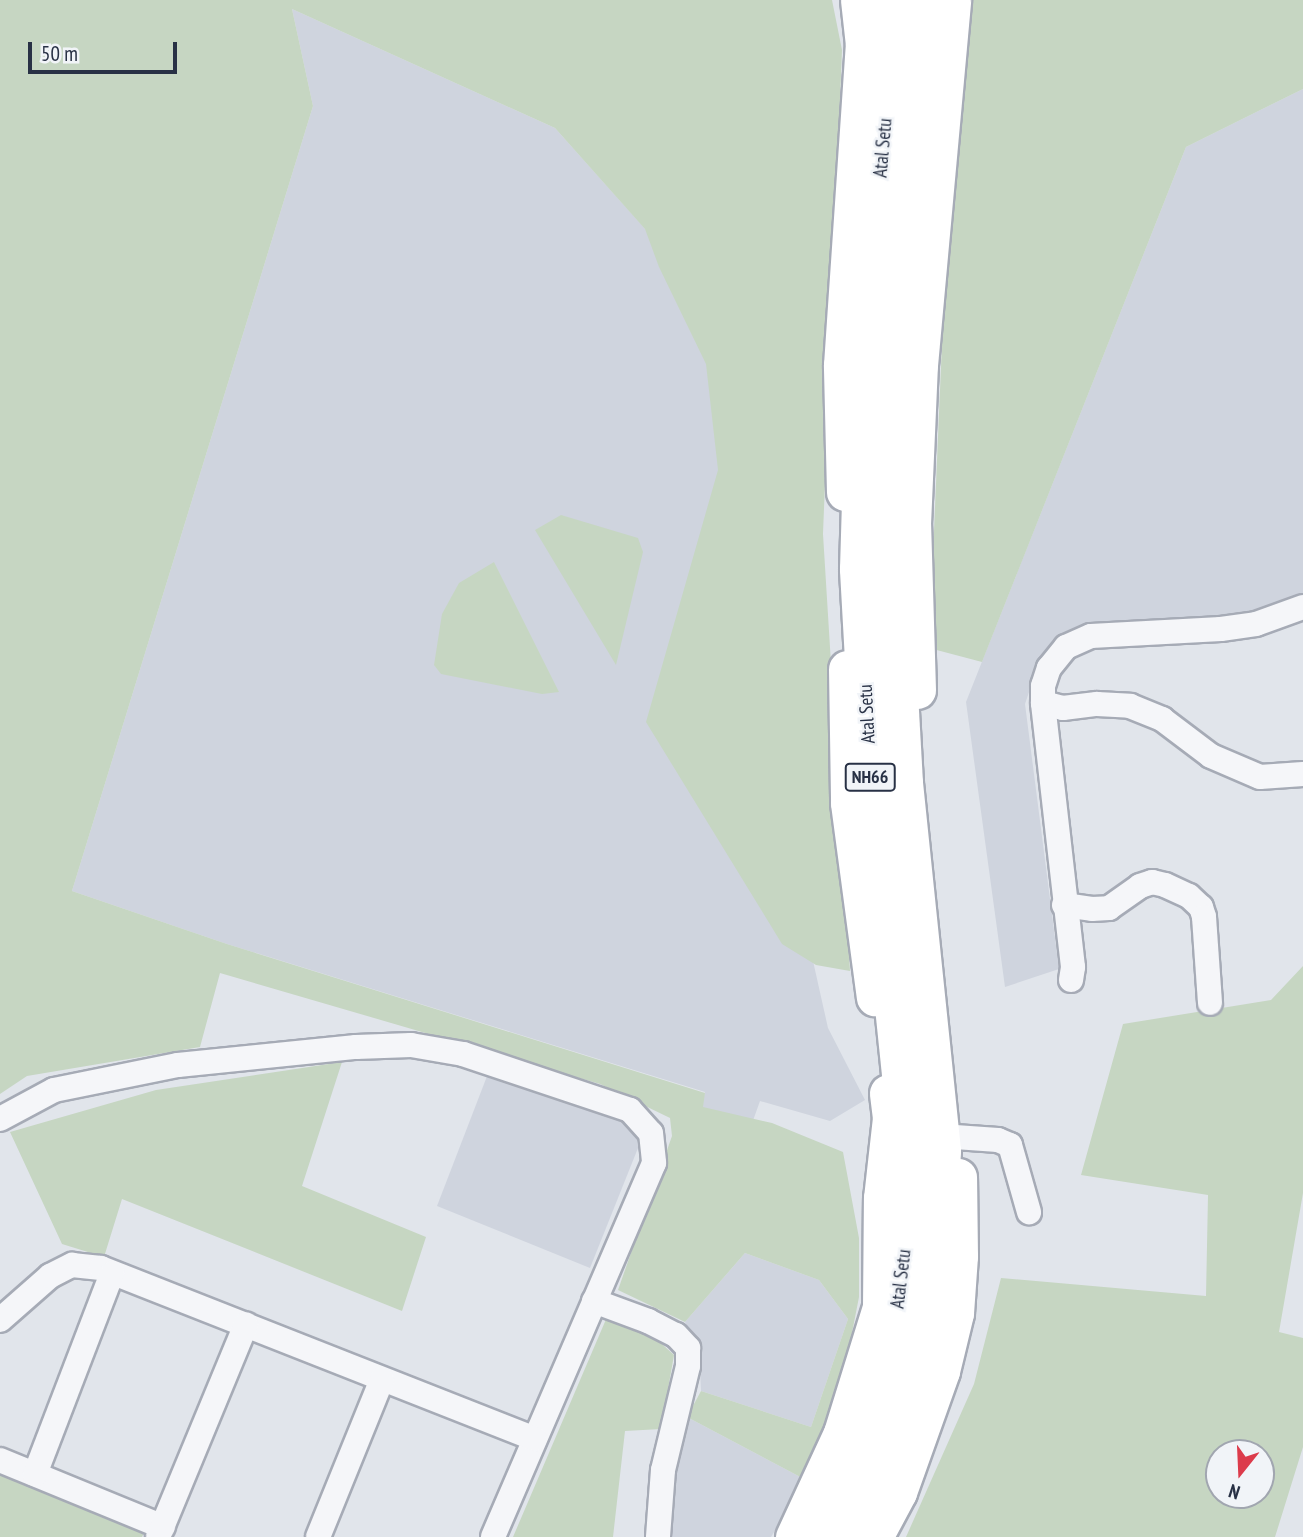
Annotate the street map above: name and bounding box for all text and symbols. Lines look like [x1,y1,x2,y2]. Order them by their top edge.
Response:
scale bar [32,28,180,72]
text: 50 m [41,40,78,67]
street label: Atal Setu [869,117,897,179]
street label: Atal Setu [854,684,880,744]
road number: NH66 [844,762,896,792]
street label: Atal Setu [886,1248,916,1310]
north arrow [1205,1439,1275,1509]
text: N [1226,1479,1243,1505]

